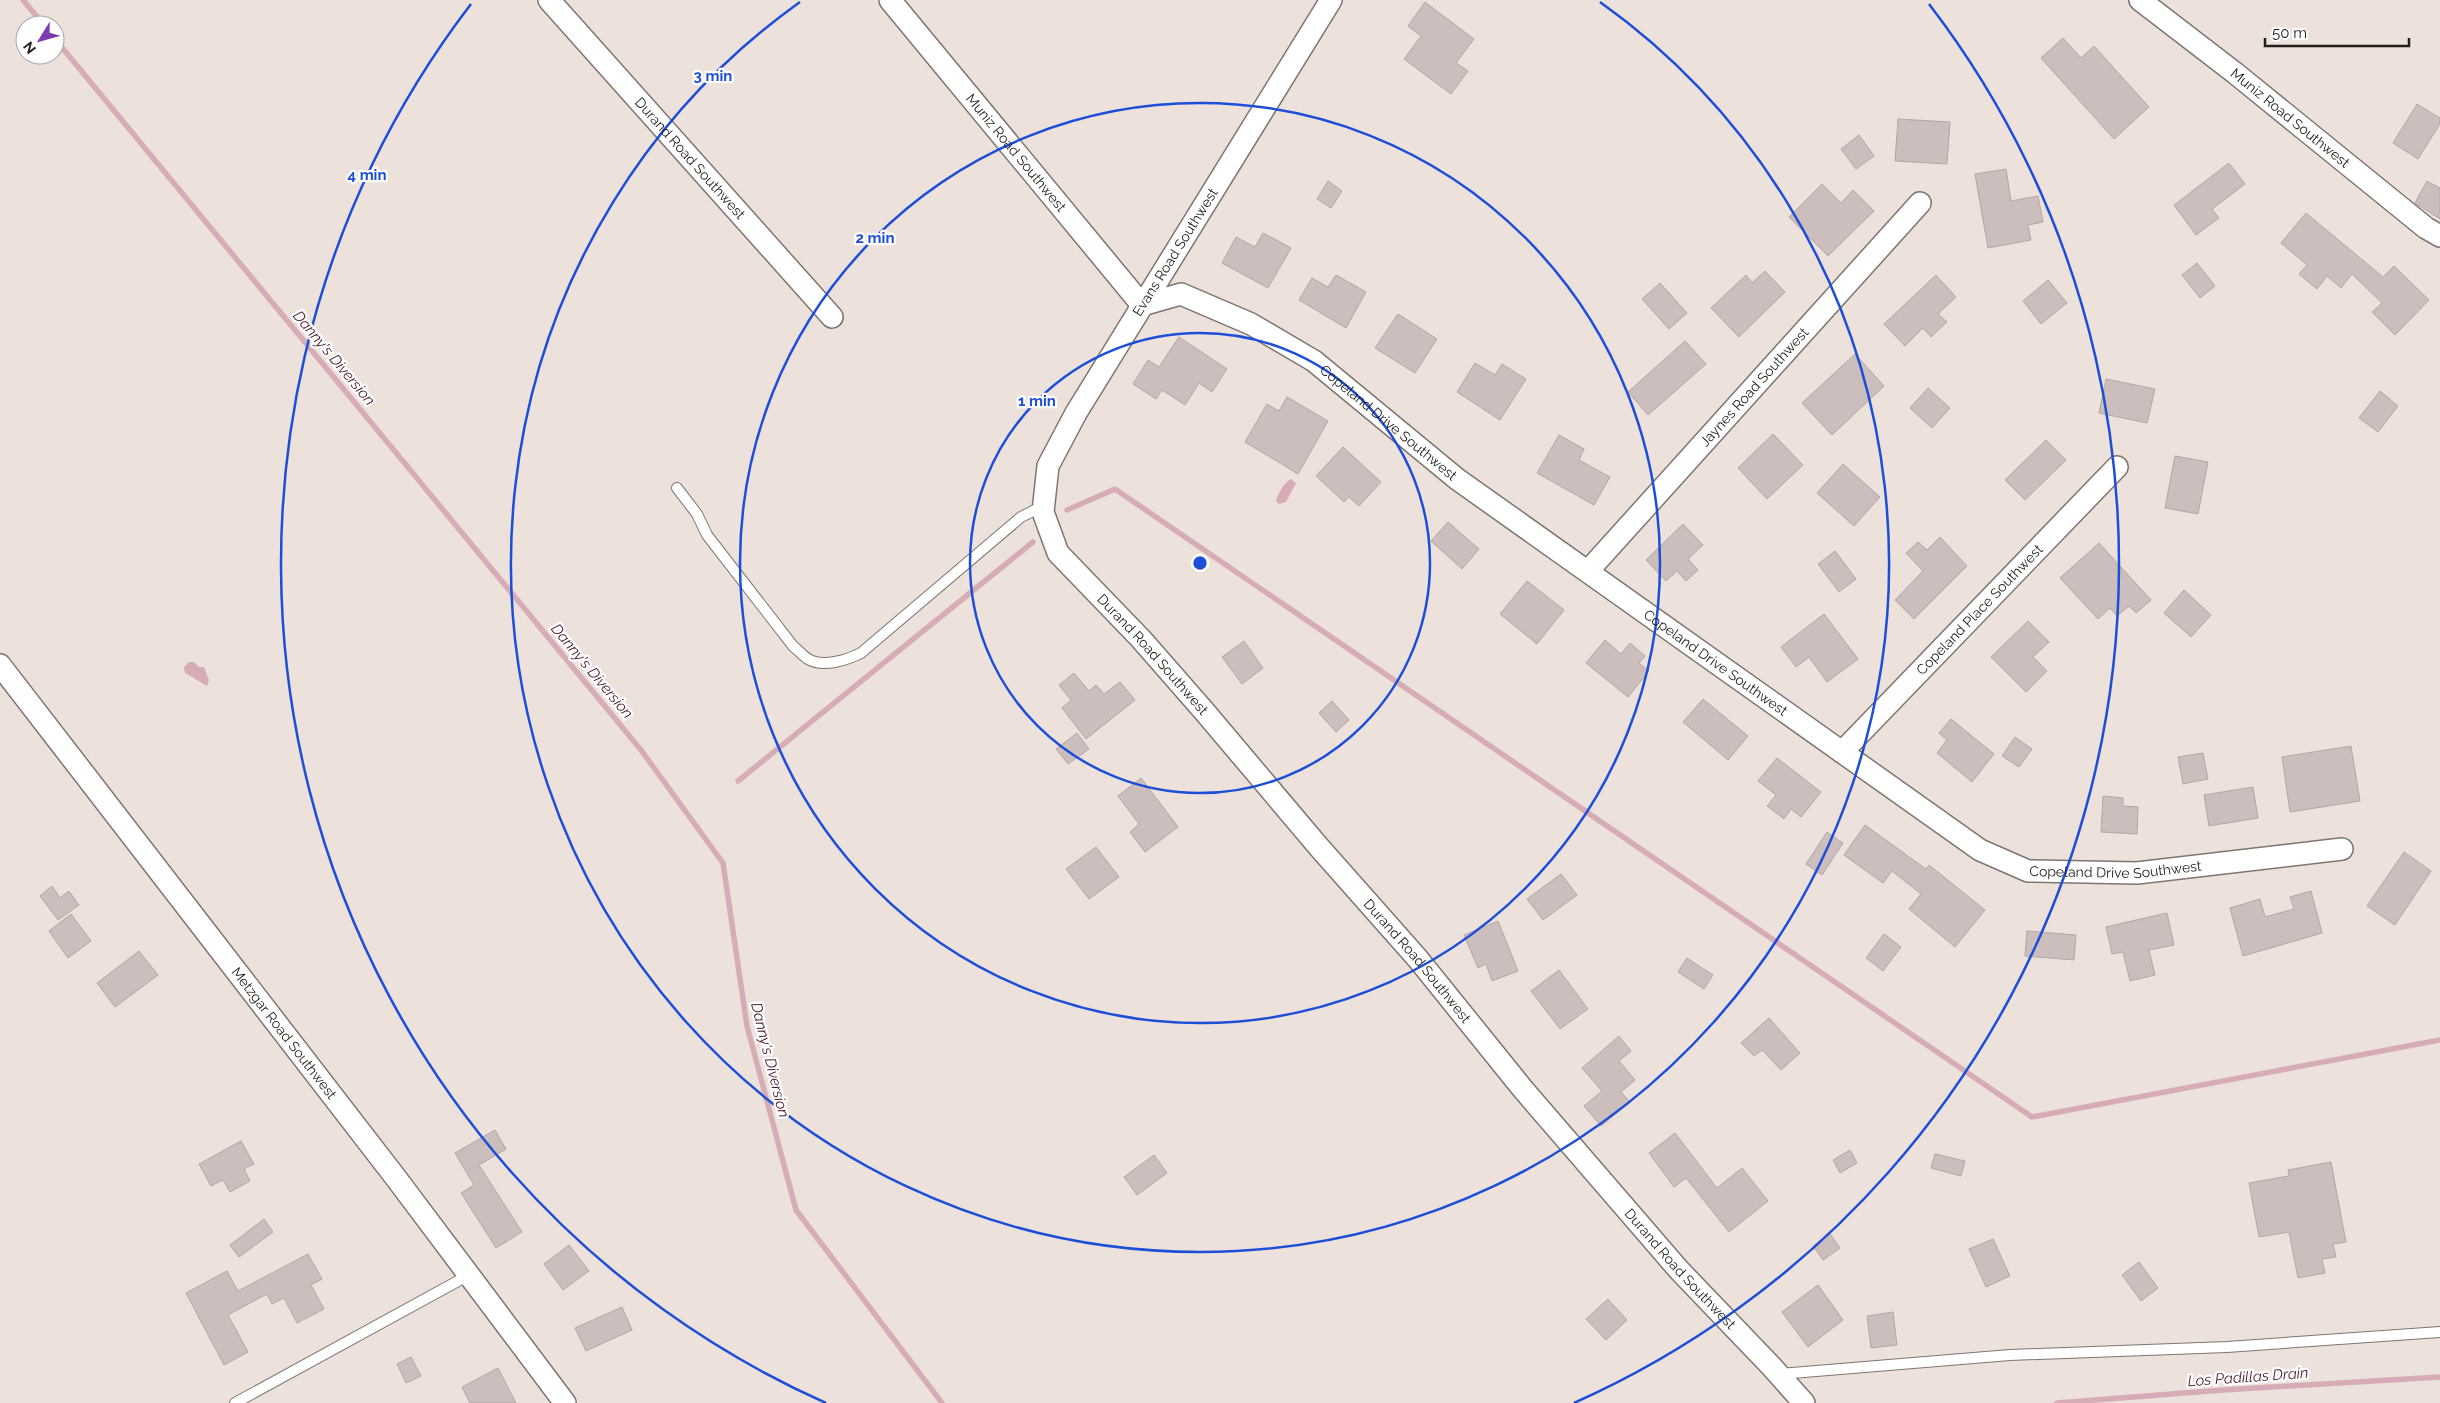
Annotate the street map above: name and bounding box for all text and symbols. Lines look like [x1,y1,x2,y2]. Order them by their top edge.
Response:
north arrow [15,15,65,65]
scale bar [2265,15,2409,47]
text: 50 m [2272,24,2307,42]
text: N [20,39,39,57]
street label: Muniz Road Southwest [2228,65,2353,171]
text: 3 min [694,67,732,85]
street label: Muniz Road Southwest [963,90,1070,215]
street label: Durand Road Southwest [632,94,749,222]
text: 4 min [347,166,387,184]
street label: Evans Road Southwest [1129,185,1221,319]
text: 2 min [856,229,894,247]
water label: Danny's Diversion [289,307,379,409]
street label: Jaynes Road Southwest [1697,324,1812,449]
street label: Copeland Drive Southwest [1317,361,1460,484]
text: 1 min [1018,392,1056,410]
street label: Copeland Place Southwest [1913,541,2046,678]
centre of rings [1191,554,1209,572]
street label: Durand Road Southwest [1094,591,1212,718]
street label: Copeland Drive Southwest [1641,606,1791,719]
water label: Danny's Diversion [547,620,637,722]
street label: Copeland Drive Southwest [2029,857,2203,881]
street label: Durand Road Southwest [1361,896,1474,1026]
street label: Metzgar Road Southwest [228,964,340,1102]
water label: Danny's Diversion [747,1001,793,1119]
street label: Durand Road Southwest [1622,1205,1739,1332]
water label: Los Padillas Drain [2187,1364,2309,1390]

